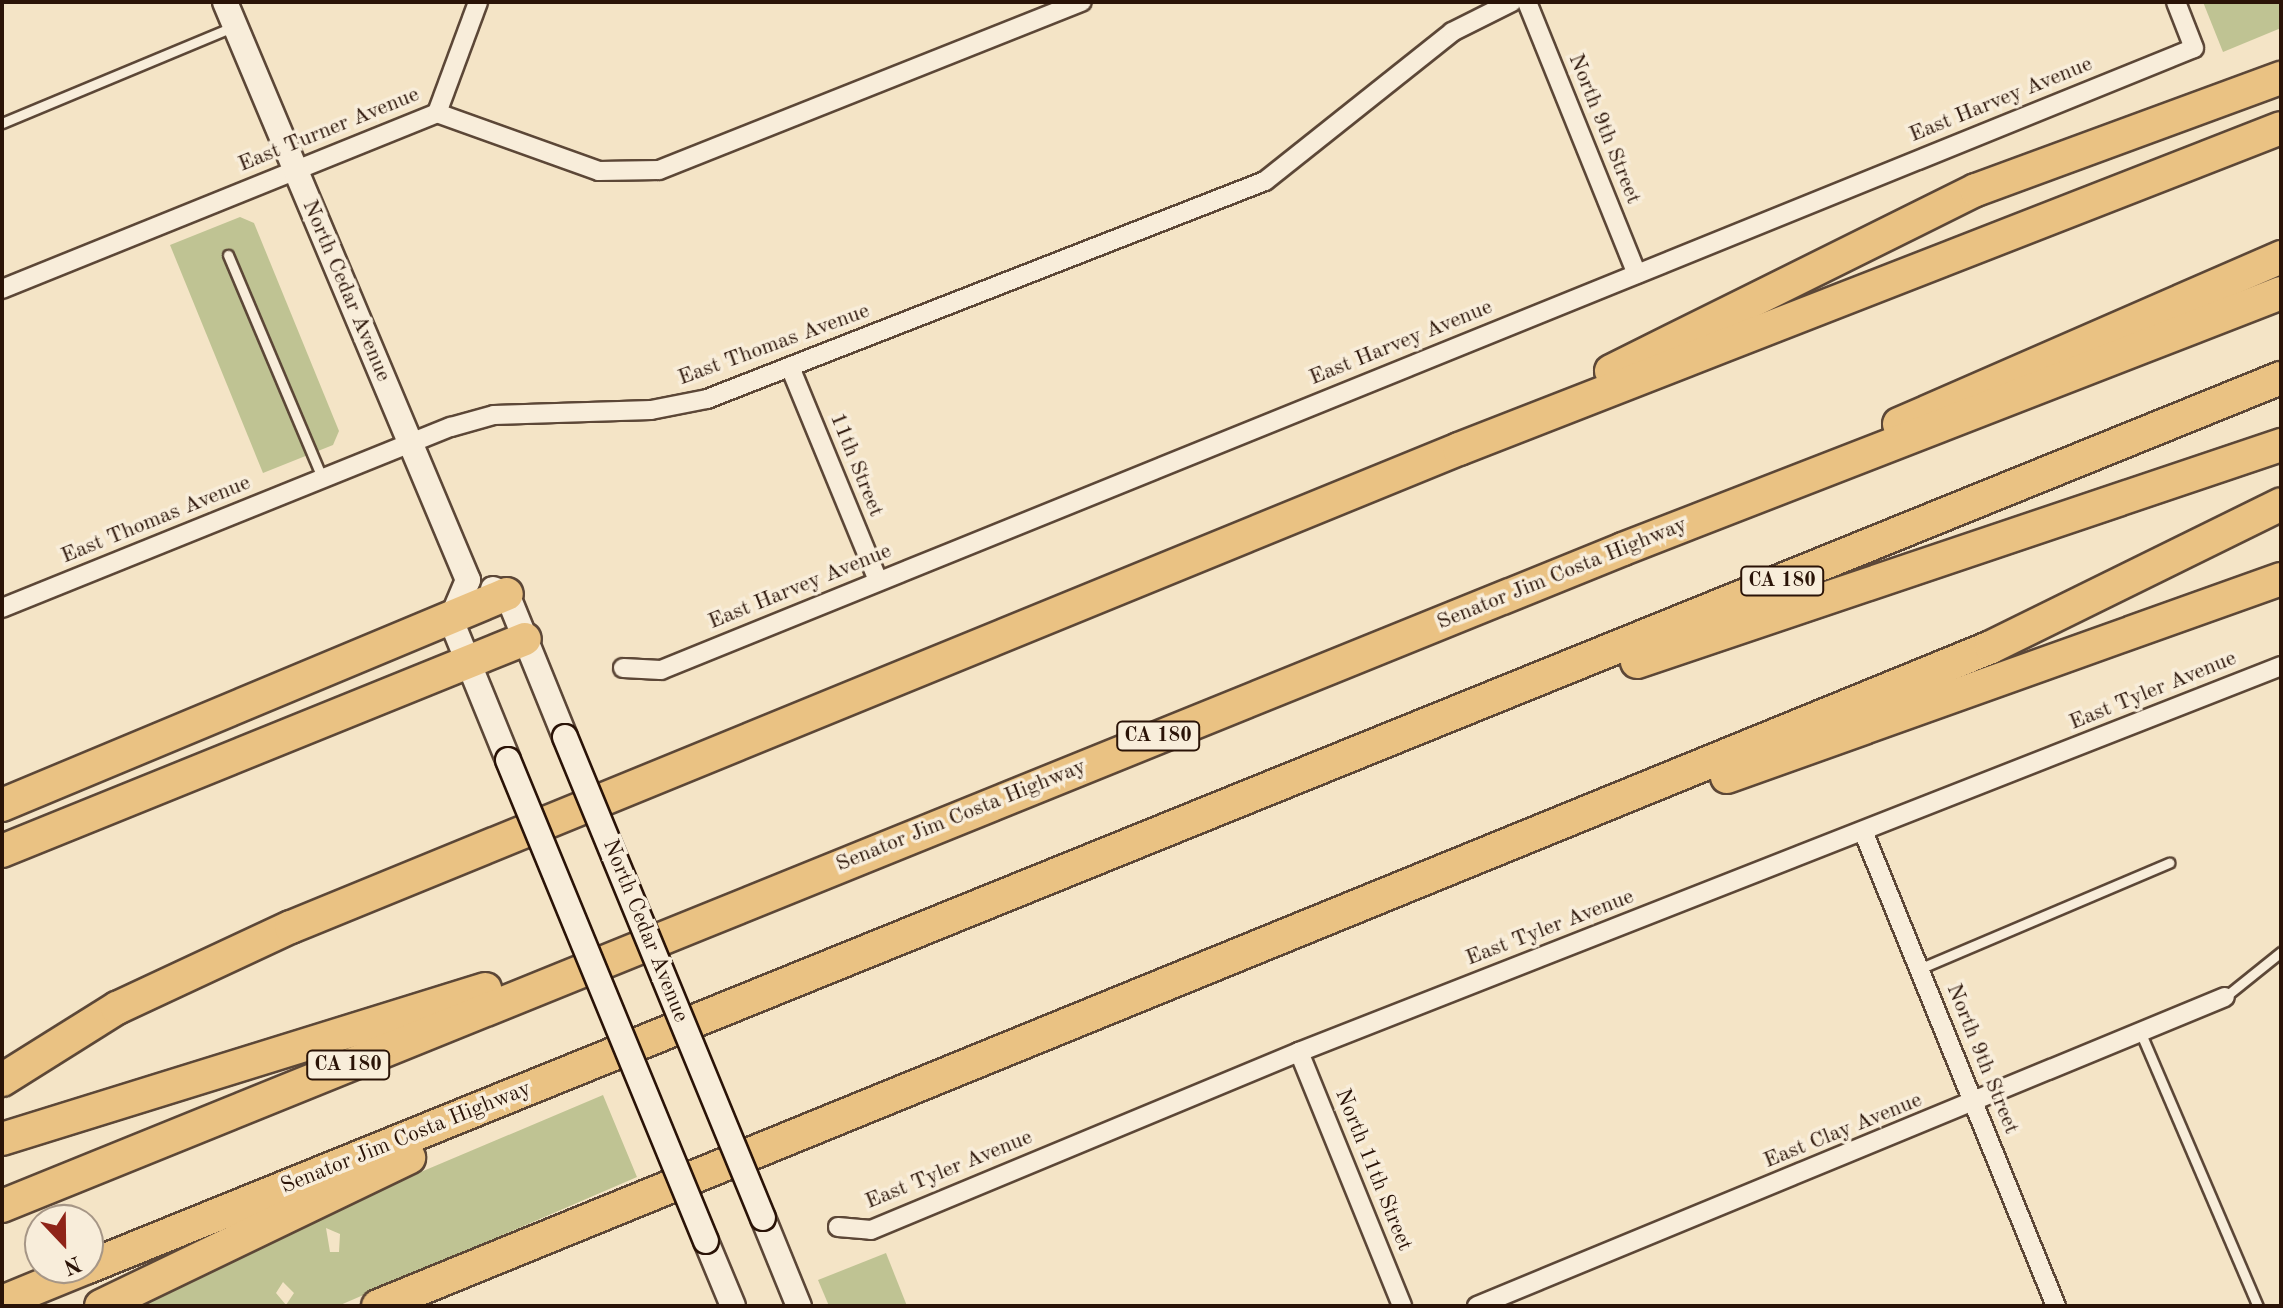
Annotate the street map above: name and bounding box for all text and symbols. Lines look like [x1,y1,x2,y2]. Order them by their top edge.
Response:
street label: North 9th Street [1562,50,1646,208]
street label: East Harvey Avenue [1906,51,2096,149]
street label: East Turner Avenue [235,82,423,178]
street label: North Cedar Avenue [296,196,396,386]
street label: East Harvey Avenue [1306,294,1496,392]
street label: East Thomas Avenue [675,298,873,392]
street label: 11th Street [823,409,889,521]
street label: East Thomas Avenue [57,470,255,570]
street label: Senator Jim Costa Highway [1433,512,1691,636]
street label: East Harvey Avenue [705,538,895,636]
road number: CA 180 [1740,565,1824,597]
street label: East Tyler Avenue [2066,645,2240,737]
road number: CA 180 [1116,720,1200,752]
street label: Senator Jim Costa Highway [832,754,1090,878]
street label: North Cedar Avenue [596,836,694,1026]
street label: East Tyler Avenue [1462,884,1638,972]
street label: North 9th Street [1940,980,2024,1138]
road number: CA 180 [306,1049,390,1081]
street label: Senator Jim Costa Highway [277,1076,535,1200]
street label: North 11th Street [1328,1085,1418,1255]
street label: East Clay Avenue [1760,1087,1926,1175]
street label: East Tyler Avenue [862,1124,1036,1216]
north arrow [24,1204,104,1284]
text: N [60,1251,84,1278]

